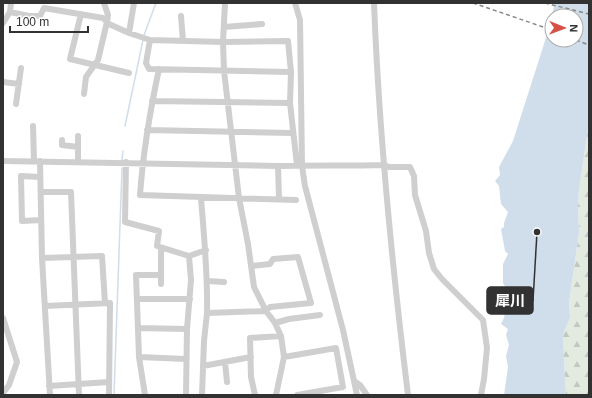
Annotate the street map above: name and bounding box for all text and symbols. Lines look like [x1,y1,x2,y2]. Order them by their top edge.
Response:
scale bar [10,8,88,34]
north arrow [544,8,584,48]
text: 100 m [16,15,49,29]
text: N [568,24,580,32]
callout: 犀川 [487,287,533,314]
text: 犀川 [495,292,525,309]

